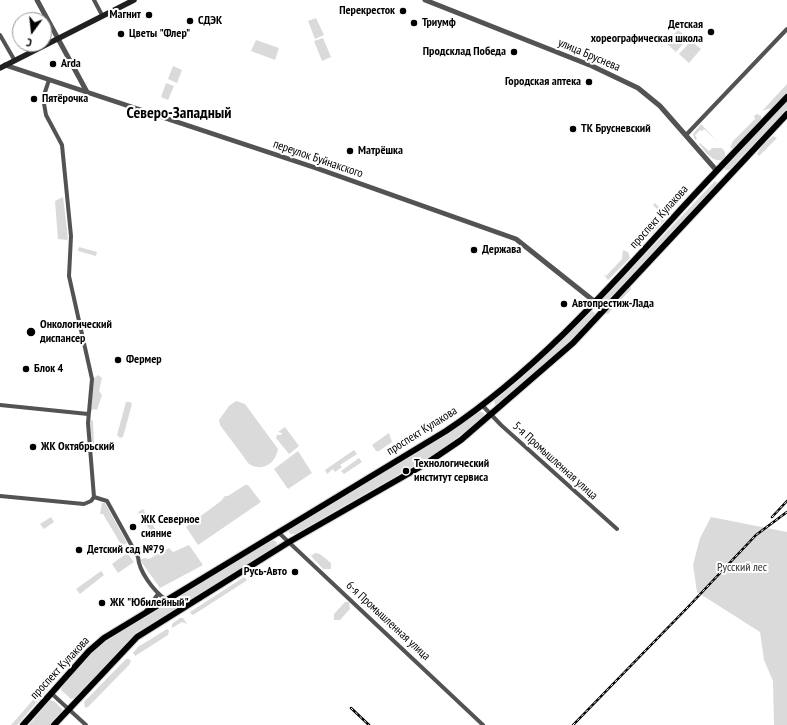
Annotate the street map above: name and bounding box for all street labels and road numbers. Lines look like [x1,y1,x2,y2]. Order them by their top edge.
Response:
street label: улица Бруснева [556,35,622,75]
street label: переулок Буйнакского [271,137,365,181]
street label: проспект Кулакова [627,182,691,252]
street label: проспект Кулакова [384,404,460,458]
street label: 5-я Промышленная улица [509,419,601,503]
street label: 6-я Промышленная улица [343,578,433,664]
street label: проспект Кулакова [27,634,93,702]

